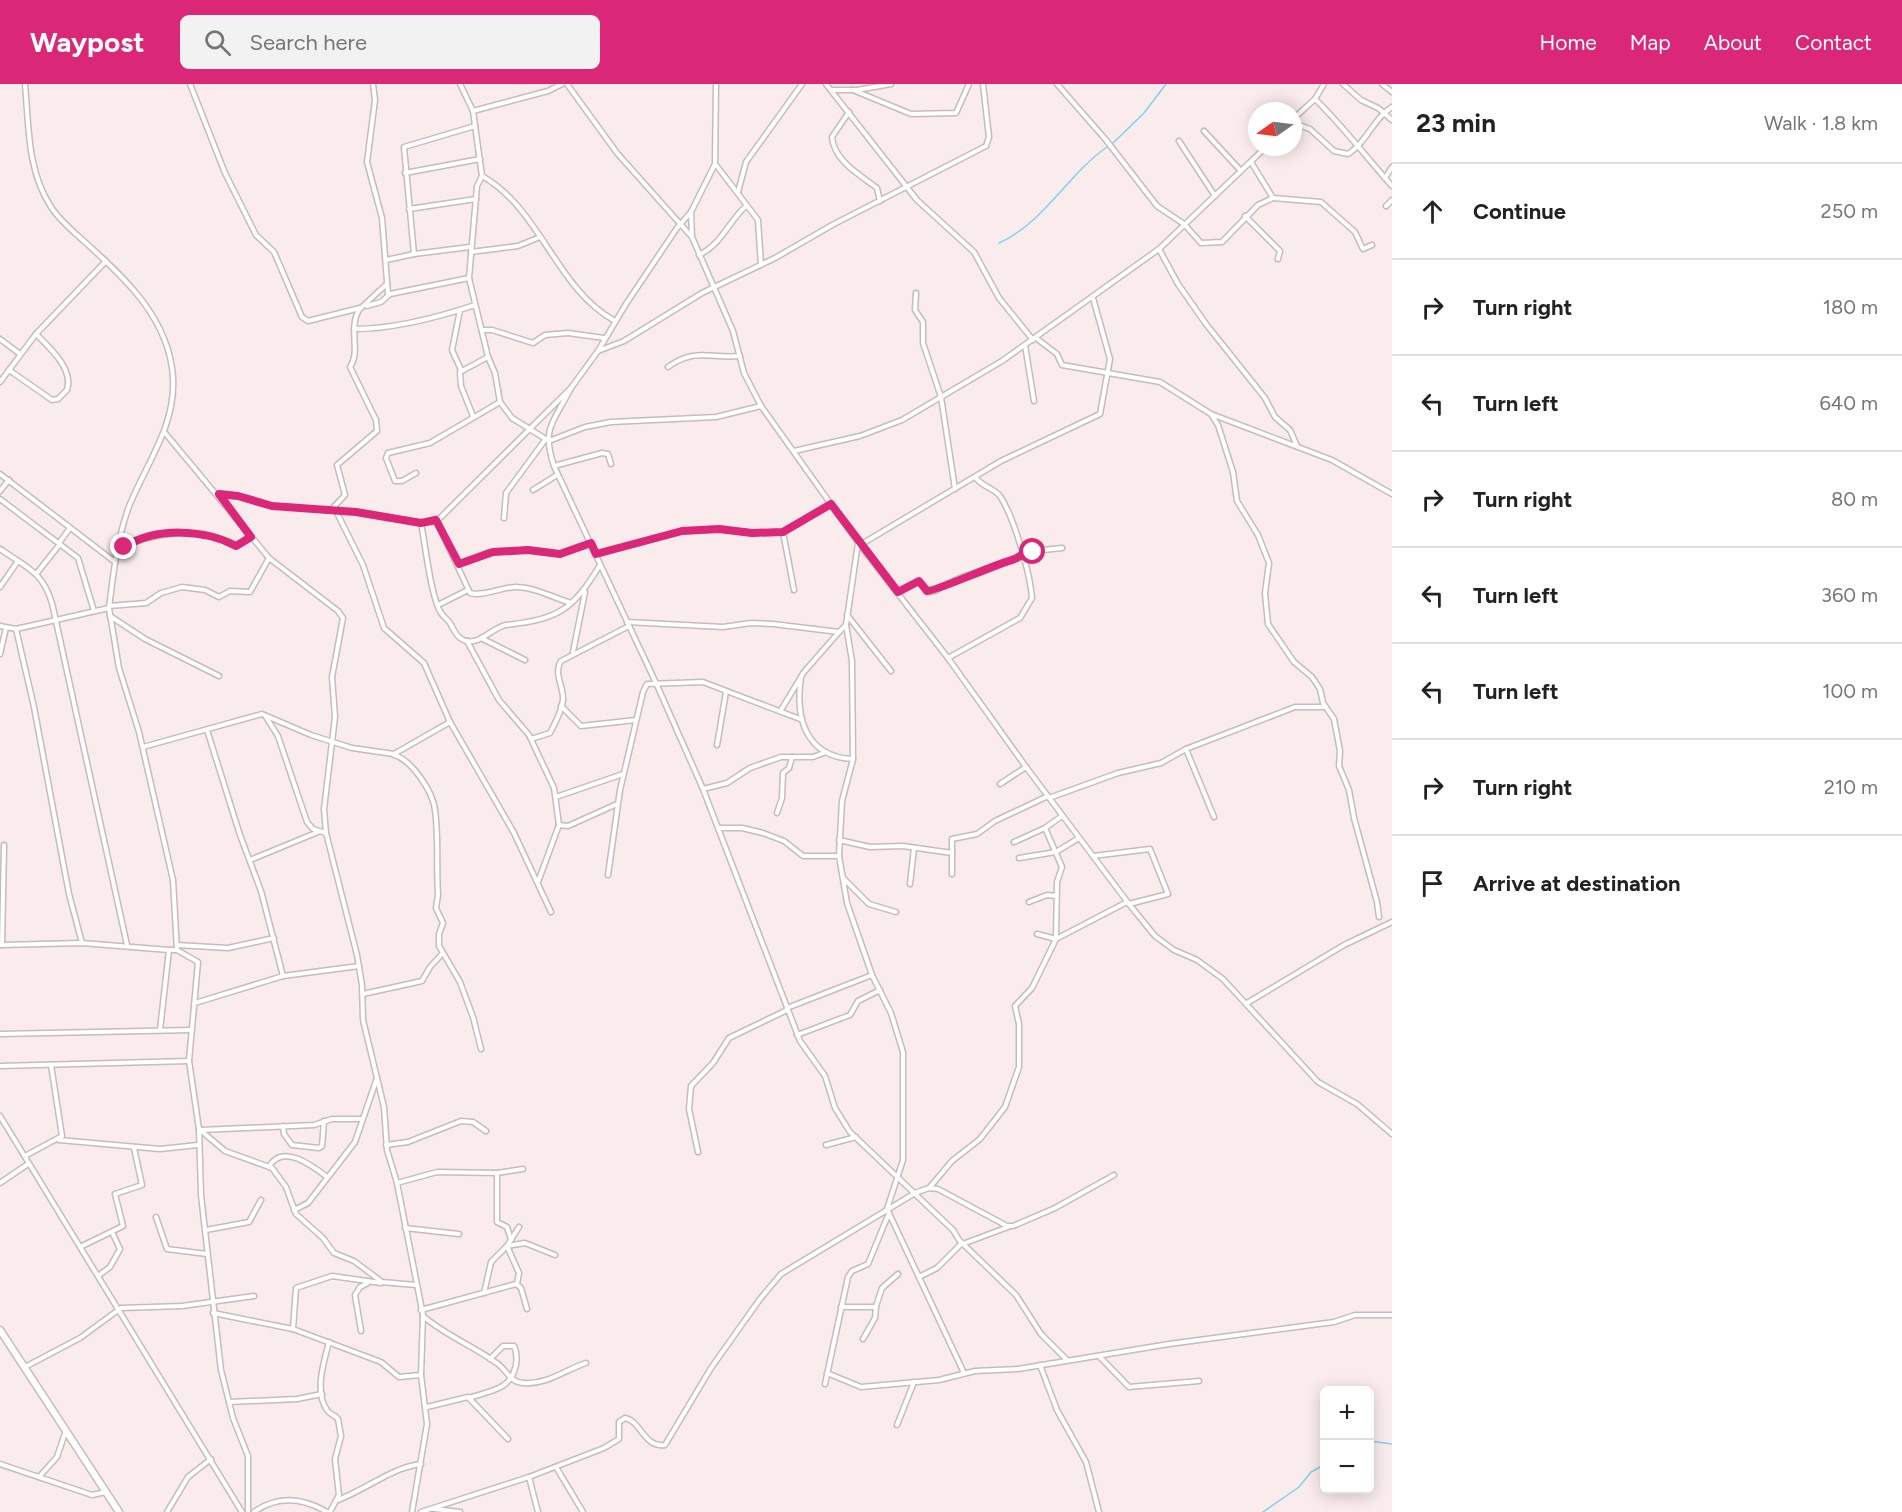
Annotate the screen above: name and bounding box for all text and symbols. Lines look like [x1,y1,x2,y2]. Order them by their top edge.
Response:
search box [180,15,600,69]
text: Waypost [30,25,144,59]
icon: search [201,26,234,59]
text: Search here [249,29,367,56]
text: Home [1540,30,1597,55]
text: Map [1630,30,1671,55]
text: About [1704,30,1762,55]
text: Contact [1795,30,1872,55]
north arrow [1248,102,1302,156]
text: 23 min [1416,107,1496,139]
text: Walk · 1.8 km [1764,111,1878,135]
icon: ahead [1416,195,1449,228]
text: Continue [1473,198,1566,225]
text: 250 m [1821,199,1878,223]
icon: right [1416,291,1449,324]
text: Turn right [1473,294,1572,321]
text: 180 m [1823,295,1878,319]
icon: left [1416,387,1449,420]
text: Turn left [1473,390,1559,417]
text: 640 m [1819,391,1878,415]
icon: right [1416,483,1449,516]
text: Turn right [1473,486,1572,513]
text: 80 m [1831,487,1878,511]
route end [110,533,136,559]
route start [1019,538,1045,564]
icon: left [1416,579,1449,612]
text: Turn left [1473,582,1559,609]
text: 360 m [1821,583,1878,607]
icon: left [1416,675,1449,708]
text: Turn left [1473,678,1559,705]
text: 100 m [1822,679,1878,703]
icon: right [1416,771,1449,804]
text: Turn right [1473,774,1572,801]
text: 210 m [1824,775,1878,799]
icon: arrive [1416,867,1449,900]
text: Arrive at destination [1473,870,1681,897]
map controls [1320,1386,1374,1494]
button: + [1320,1386,1374,1440]
button: − [1320,1440,1374,1494]

